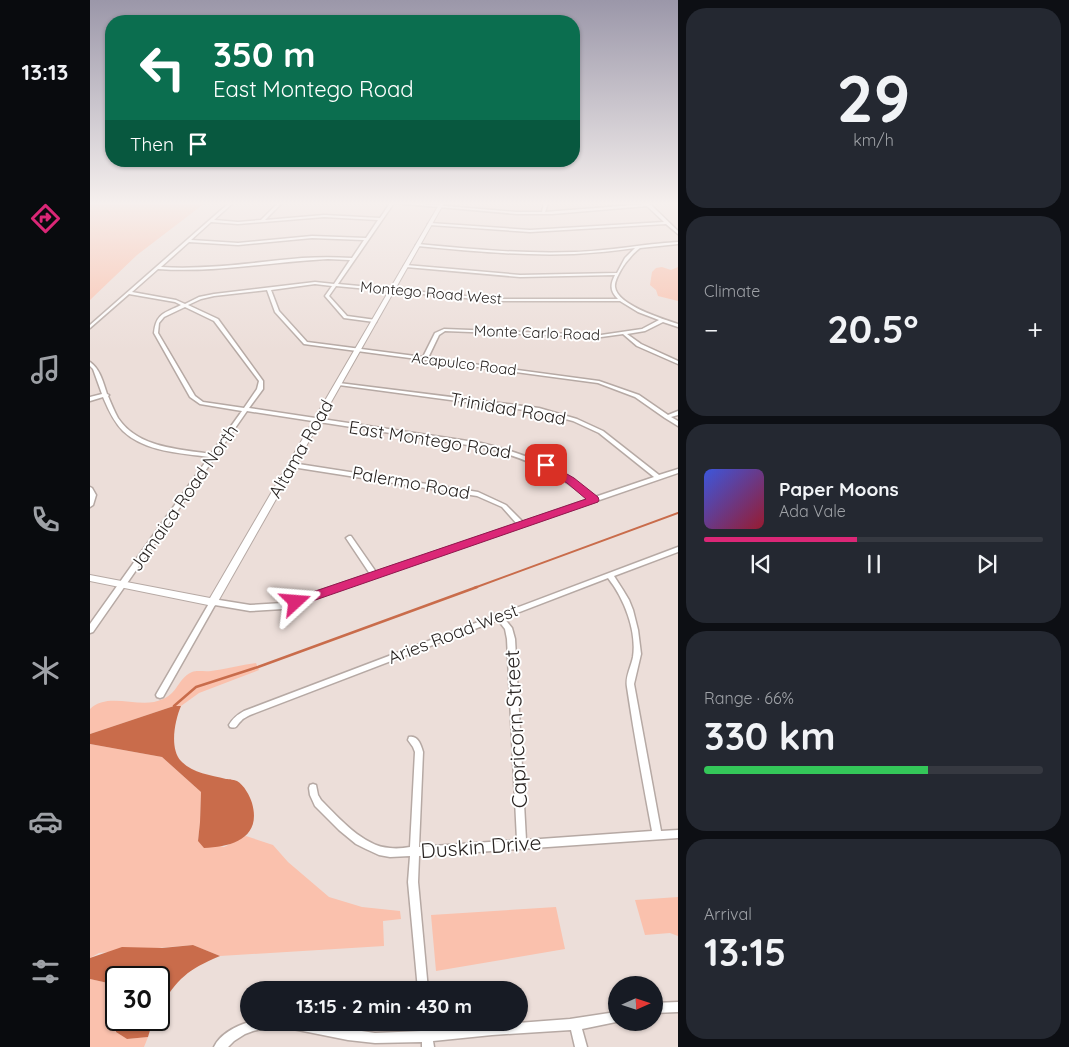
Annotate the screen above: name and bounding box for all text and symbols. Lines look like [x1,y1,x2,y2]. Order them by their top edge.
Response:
text: 350 m [213,32,316,76]
icon: left [130,35,195,100]
text: 29 [837,57,910,138]
text: 13:13 [22,58,68,86]
text: East Montego Road [213,75,414,103]
icon: arrive [184,130,212,158]
text: km/h [853,130,894,150]
text: Then [130,132,174,156]
icon: directions [28,201,63,236]
street label: Montego Road West [360,277,503,308]
text: Climate [704,281,760,301]
text: 20.5° [827,305,919,353]
text: − [704,312,719,347]
text: + [1027,312,1043,347]
street label: Monte Carlo Road [474,321,600,344]
street label: Acapulco Road [410,348,518,379]
icon: music [28,352,63,387]
street label: Trinidad Road [448,387,568,430]
street label: Altama Road [263,396,338,502]
street label: East Montego Road [347,415,513,464]
street label: Jamaica Road North [124,420,243,576]
pin [525,444,567,486]
icon: arrive [532,451,560,479]
street label: Palermo Road [350,461,472,504]
text: Paper Moons [779,477,899,501]
text: Ada Vale [779,501,846,521]
icon: phone [28,502,63,537]
icon: previous [747,550,775,578]
icon: pause [860,550,888,578]
icon: next [973,550,1001,578]
position arrow [269,575,321,627]
street label: Aries Road West [385,598,521,669]
street label: Capricorn Street [498,649,532,809]
icon: climate [28,653,63,688]
text: Range · 66% [704,688,794,708]
text: 330 km [704,712,835,760]
icon: car [28,804,63,839]
street label: Duskin Drive [420,829,542,863]
text: Arrival [704,904,752,924]
text: 13:15 [704,928,786,976]
icon: filters [28,954,63,989]
speed limit sign: 30 [105,966,170,1031]
north arrow [608,976,662,1031]
map controls [608,976,663,1031]
text: 13:15 · 2 min · 430 m [296,994,472,1018]

